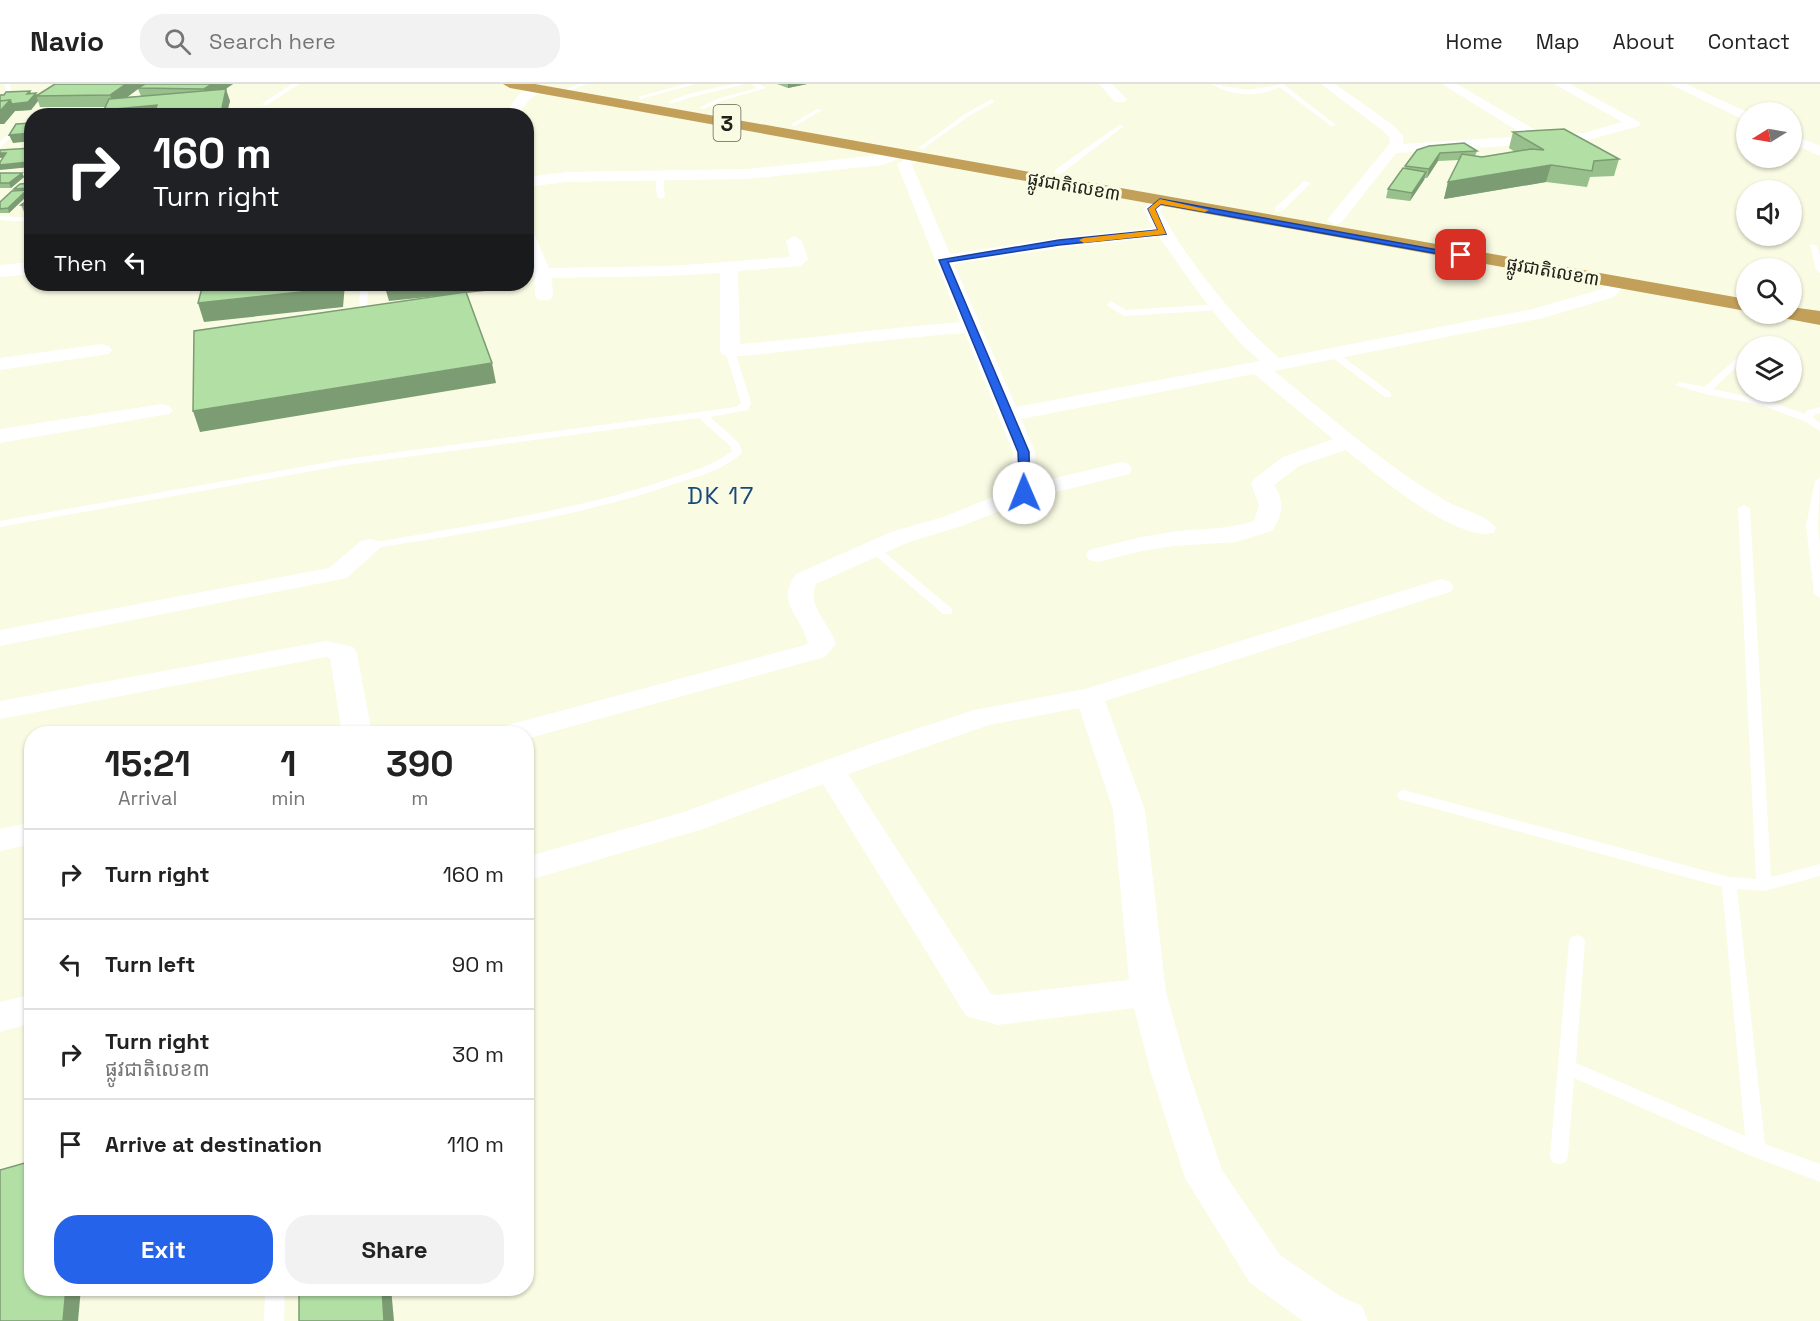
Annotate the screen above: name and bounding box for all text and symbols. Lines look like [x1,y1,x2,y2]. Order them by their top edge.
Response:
search box [140,14,560,68]
text: Navio [30,23,104,59]
icon: search [161,25,194,58]
text: Search here [209,27,336,55]
text: Home [1445,28,1503,55]
text: Map [1536,28,1580,55]
text: About [1613,28,1675,55]
text: Contact [1708,28,1790,55]
north arrow [1736,102,1802,168]
map controls [1736,102,1802,402]
road number: 3 [714,105,740,141]
text: 160 m [153,127,272,180]
icon: right [54,132,132,210]
street label: ផ្លូវជាតិលេខ៣ [1025,166,1122,211]
text: Turn right [153,179,280,214]
button: sound [1736,180,1802,246]
pin [1435,229,1486,280]
icon: arrive [1444,238,1477,271]
icon: left [119,246,152,279]
text: Then [54,249,107,277]
street label: ផ្លូវជាតិលេខ៣ [1504,251,1601,296]
button: search [1736,258,1802,324]
button: layers [1736,336,1802,402]
position arrow [992,461,1056,525]
district label: DK 17 [687,480,755,511]
text: 15:21 [104,741,191,787]
text: 1 [280,741,297,787]
text: 390 [386,741,454,787]
text: Arrival [118,785,177,811]
text: min [271,785,306,811]
text: m [411,785,428,811]
icon: right [54,858,87,891]
text: Turn right [105,860,210,888]
text: 160 m [443,860,504,888]
icon: left [54,948,87,981]
text: Turn left [105,950,195,978]
text: 90 m [452,950,504,978]
text: Turn right [105,1027,210,1055]
icon: right [54,1038,87,1071]
text: 30 m [452,1040,504,1068]
text: ផ្លូវជាតិលេខ៣ [105,1056,210,1082]
icon: arrive [54,1128,87,1161]
text: Arrive at destination [105,1130,322,1158]
text: 110 m [447,1130,504,1158]
button: Exit [54,1215,273,1284]
button: Share [285,1215,504,1284]

